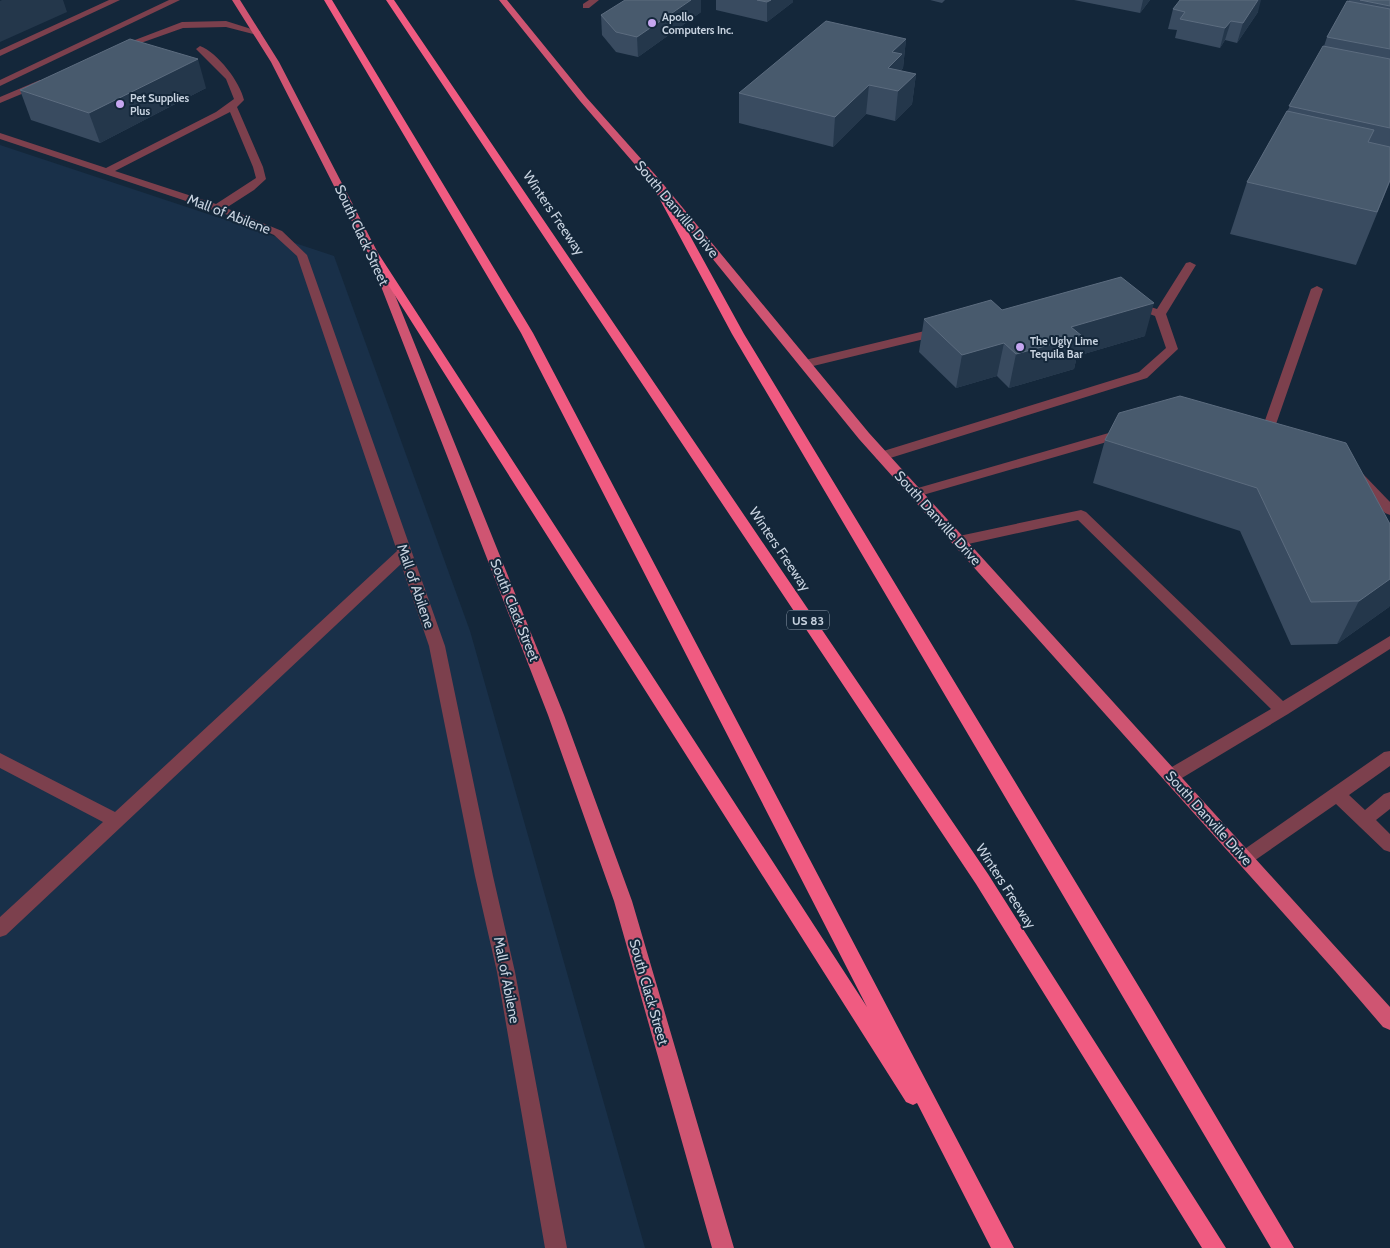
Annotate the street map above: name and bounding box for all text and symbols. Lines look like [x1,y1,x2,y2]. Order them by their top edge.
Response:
place label: Apollo Computers Inc. [662,10,734,37]
marker: Apollo Computers Inc. [646,17,658,29]
place label: Pet Supplies Plus [130,91,190,118]
marker: Pet Supplies Plus [114,98,126,110]
street label: South Danville Drive [631,157,723,261]
street label: Winters Freeway [519,167,589,259]
street label: South Clack Street [331,182,393,288]
street label: Mall of Abilene [185,190,273,238]
place label: The Ugly Lime Tequila Bar [1030,334,1098,361]
marker: The Ugly Lime Tequila Bar [1014,341,1026,353]
street label: South Danville Drive [891,467,985,569]
street label: Winters Freeway [745,503,815,595]
street label: Mall of Abilene [393,541,439,631]
street label: South Clack Street [486,556,544,664]
road number: US 83 [787,610,829,630]
street label: South Danville Drive [1162,767,1256,869]
street label: Winters Freeway [972,840,1040,932]
street label: Mall of Abilene [490,935,524,1025]
street label: South Clack Street [625,937,673,1047]

